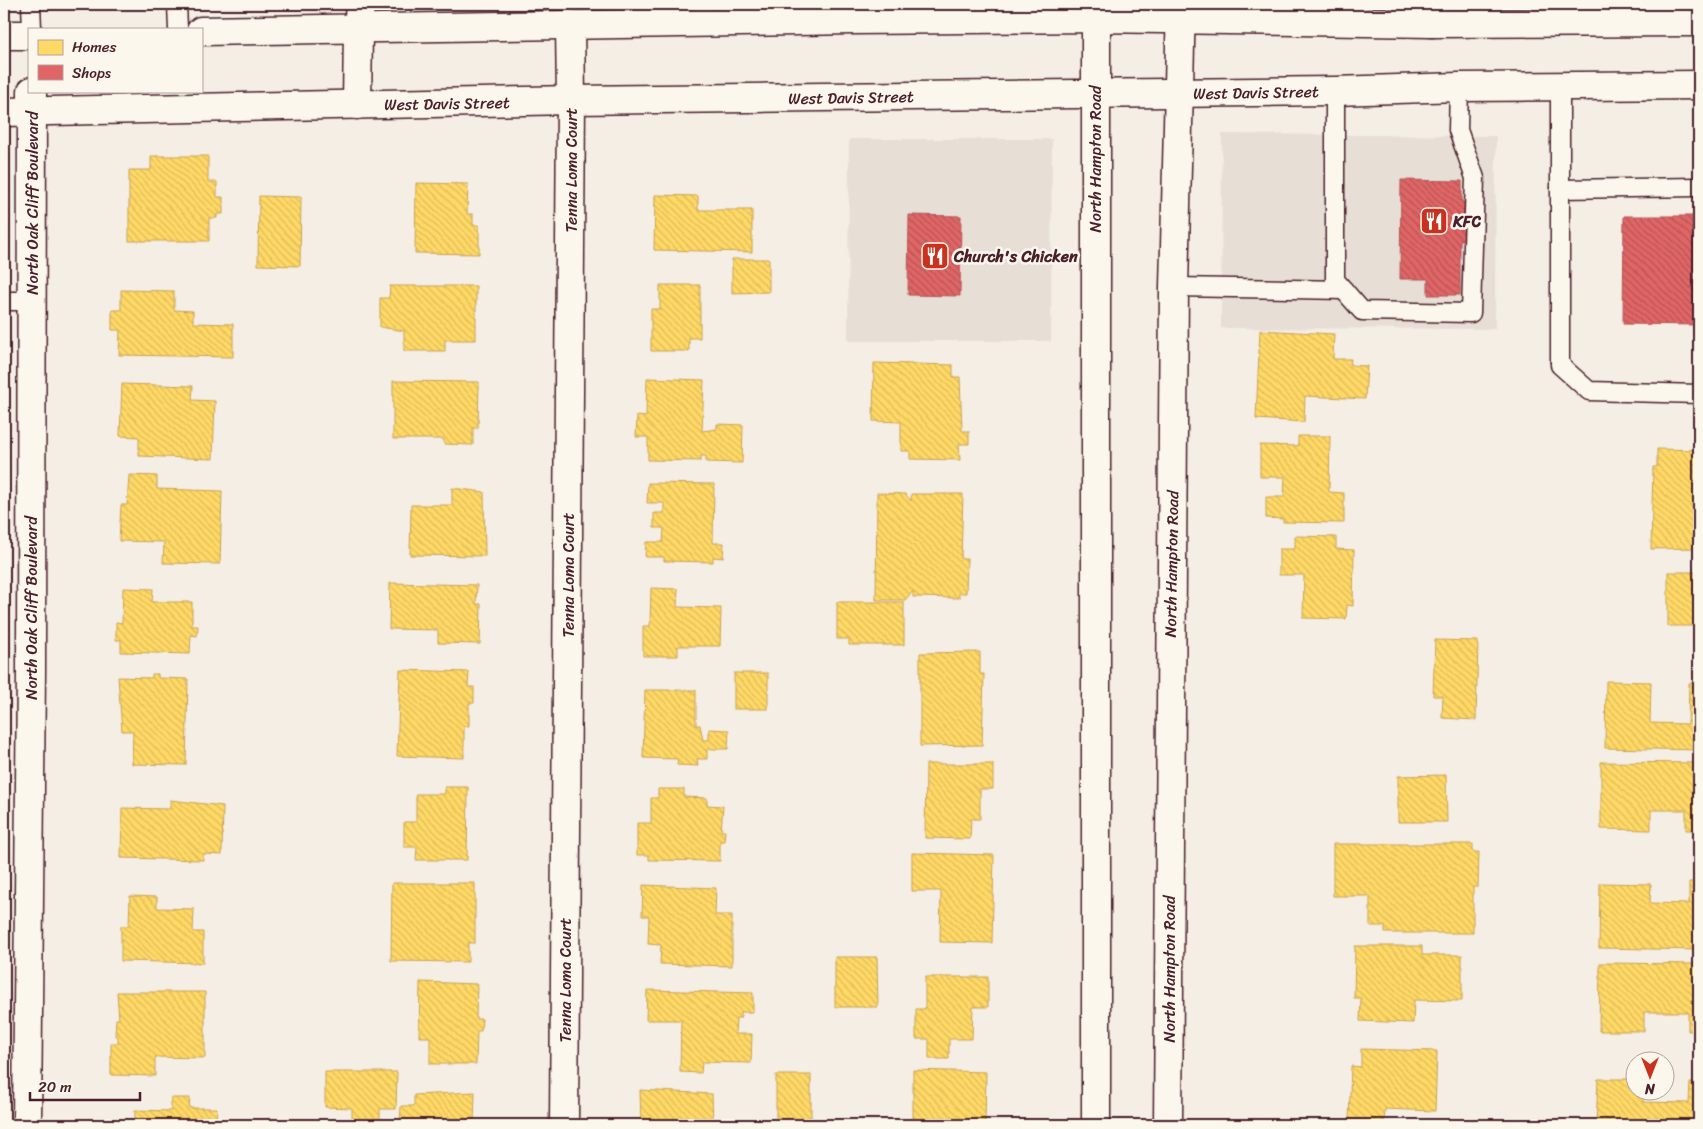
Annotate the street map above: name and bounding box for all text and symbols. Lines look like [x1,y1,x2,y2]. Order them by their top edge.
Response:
legend [28,28,202,92]
text: Homes [72,34,116,60]
text: Shops [72,60,112,86]
street label: West Davis Street [1193,77,1319,108]
street label: West Davis Street [788,82,914,113]
street label: North Hampton Road [1081,84,1110,232]
street label: West Davis Street [384,88,510,119]
street label: Tenna Loma Court [557,108,586,232]
street label: North Oak Cliff Boulevard [18,110,47,295]
restaurant icon: KFC [1419,206,1449,236]
place label: KFC [1452,207,1481,236]
restaurant icon: Church's Chicken [920,241,950,271]
place label: Church's Chicken [953,242,1078,271]
street label: North Hampton Road [1156,489,1187,638]
street label: Tenna Loma Court [554,513,583,637]
street label: North Oak Cliff Boulevard [17,515,46,700]
street label: North Hampton Road [1155,894,1184,1042]
street label: Tenna Loma Court [551,918,580,1042]
north arrow [1626,1052,1676,1102]
scale bar [30,1069,140,1101]
text: 20 m [38,1074,72,1100]
text: N [1645,1076,1656,1101]

